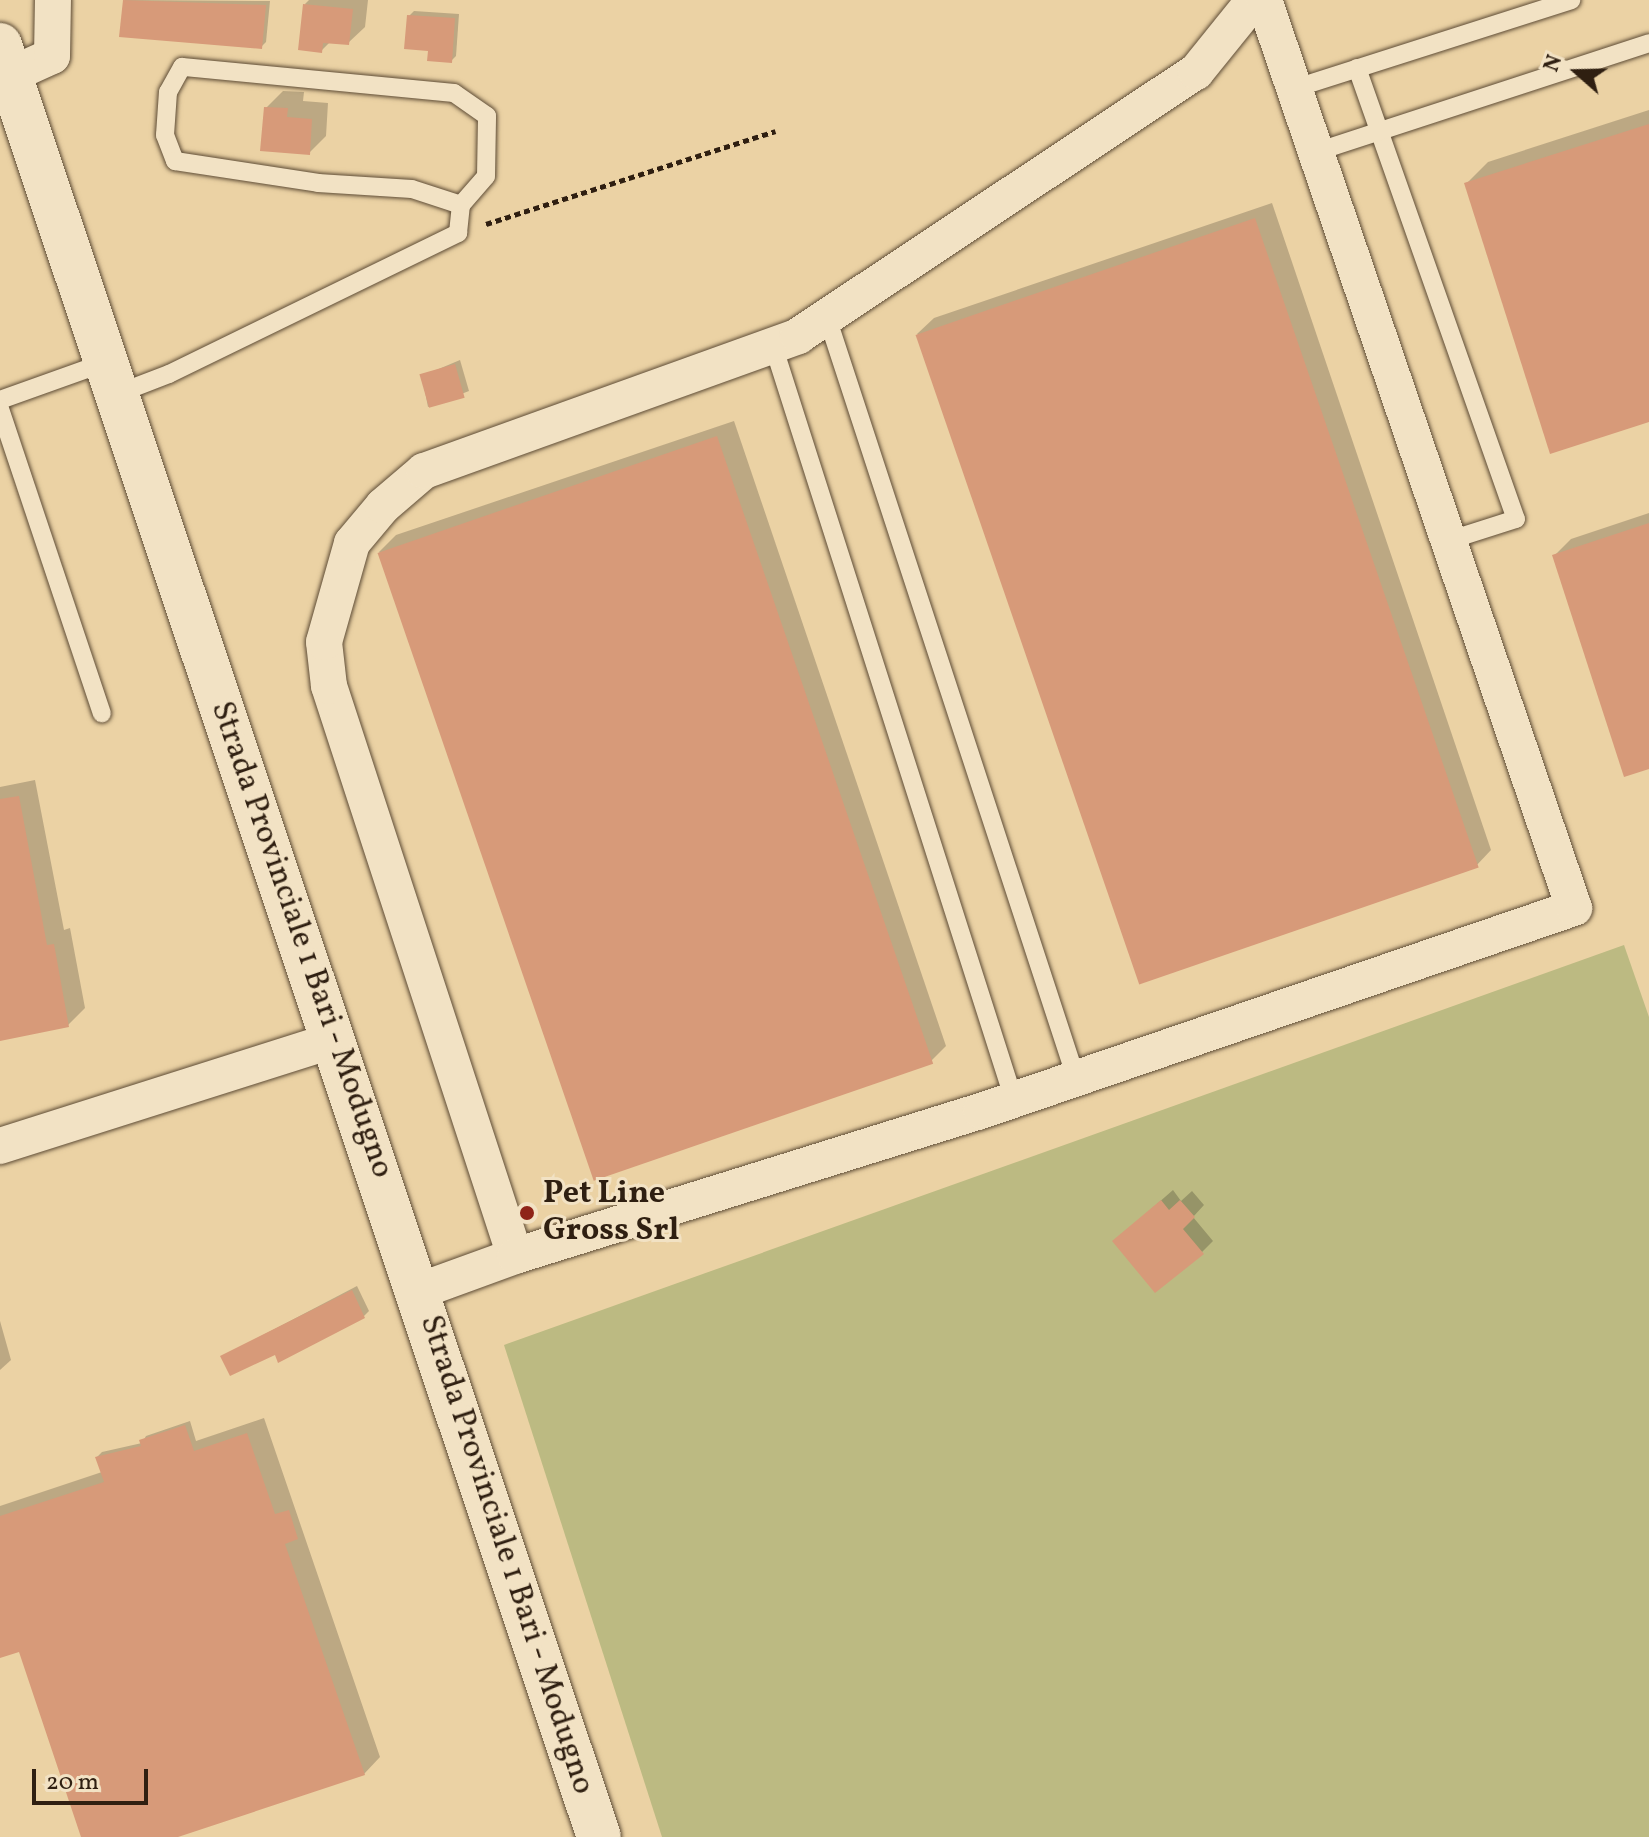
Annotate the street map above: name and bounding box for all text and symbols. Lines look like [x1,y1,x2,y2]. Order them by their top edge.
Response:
north arrow [1537,32,1617,112]
text: N [1537,51,1571,76]
street label: Strada Provinciale 1 Bari - Modugno [201,696,401,1184]
place label: Pet Line Gross Srl [543,1176,679,1251]
marker: Pet Line Gross Srl [518,1204,536,1222]
street label: Strada Provinciale 1 Bari - Modugno [410,1310,602,1800]
scale bar [36,1753,152,1803]
text: 20 m [46,1766,99,1800]

